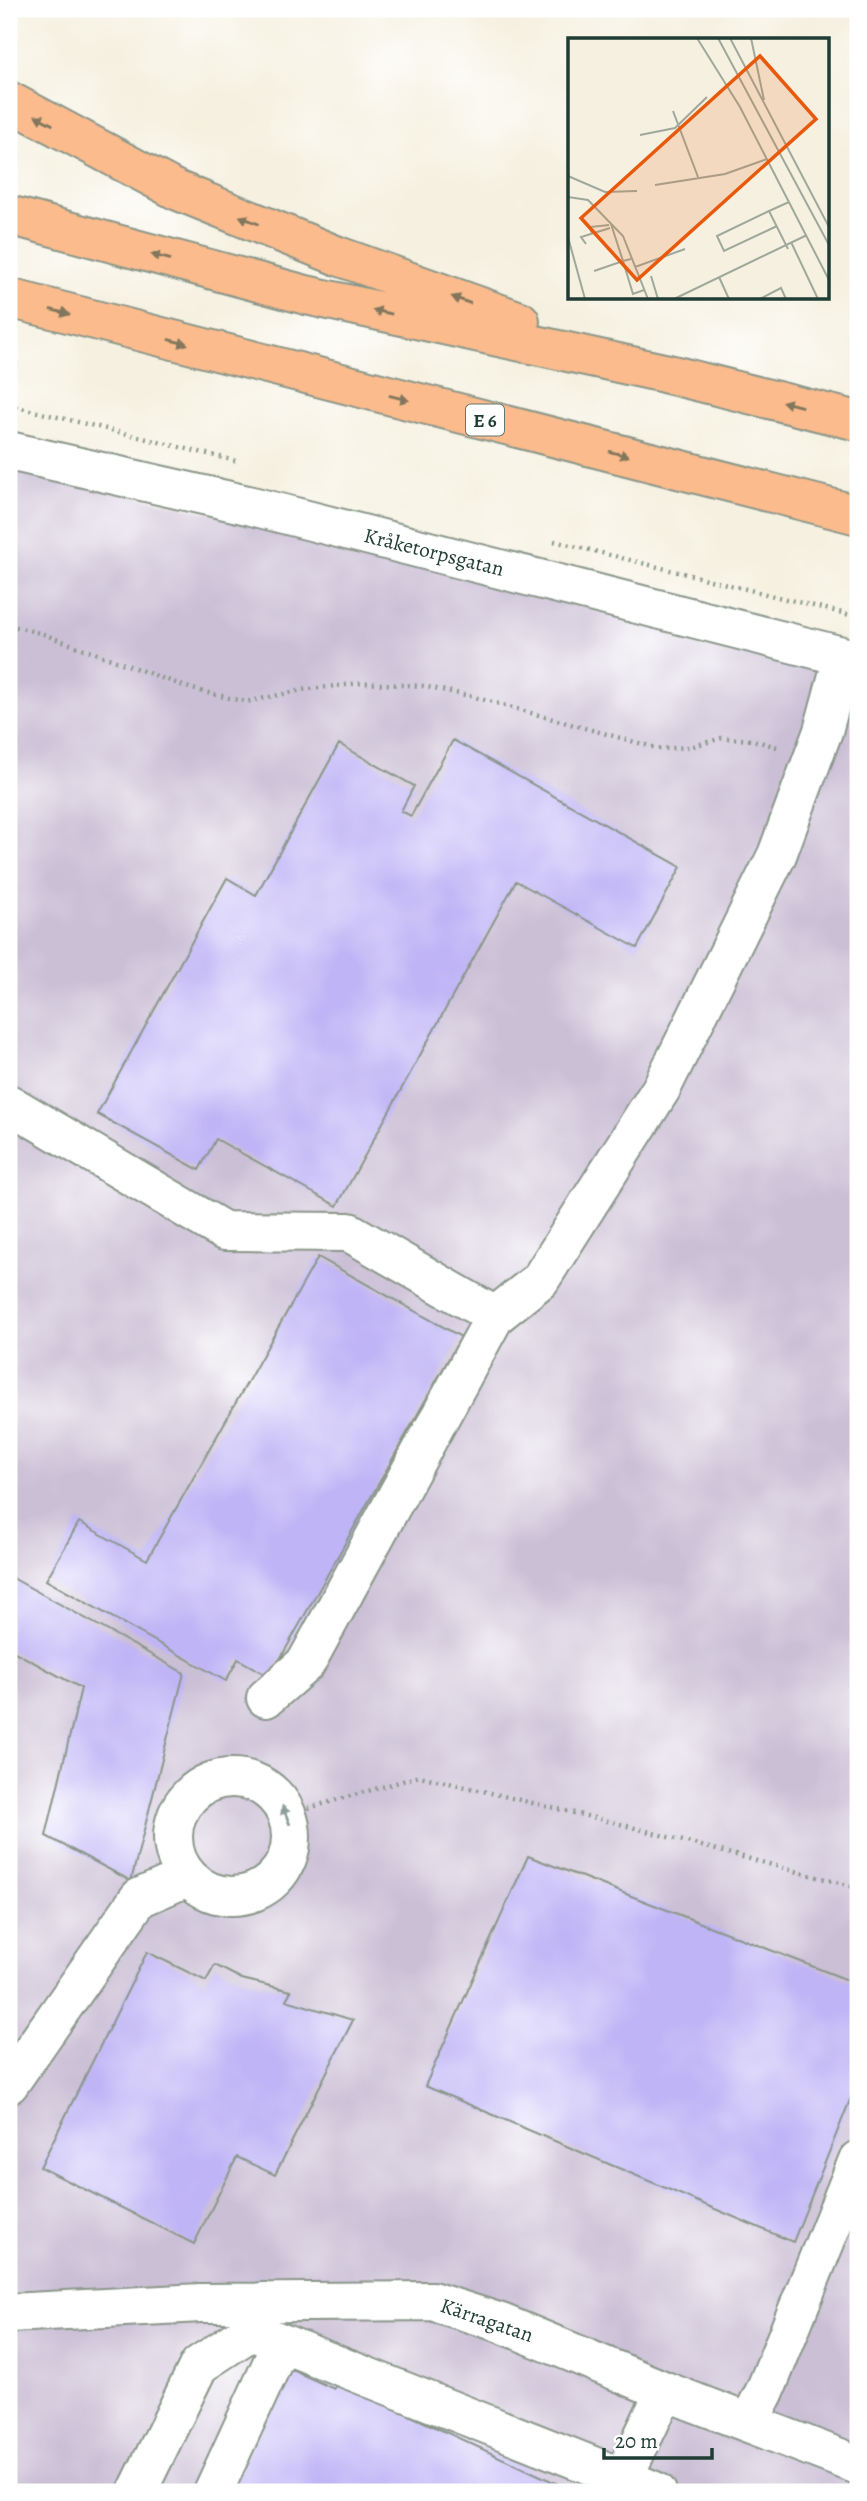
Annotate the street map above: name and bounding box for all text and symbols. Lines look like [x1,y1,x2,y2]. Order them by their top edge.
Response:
inset map [568,38,828,299]
one-way arrow [35,114,54,126]
one-way arrow [238,214,259,225]
one-way arrow [150,251,172,262]
one-way arrow [451,294,472,305]
one-way arrow [371,306,393,317]
one-way arrow [49,307,71,318]
one-way arrow [167,337,189,348]
one-way arrow [388,393,410,404]
one-way arrow [781,399,803,410]
road number: E 6 [466,404,504,436]
one-way arrow [608,449,630,460]
street label: Kråketorpsgatan [361,521,507,583]
one-way arrow [280,1804,291,1825]
street label: Kärragatan [437,2291,537,2349]
scale bar [604,2417,713,2461]
text: 20 m [615,2427,658,2455]

